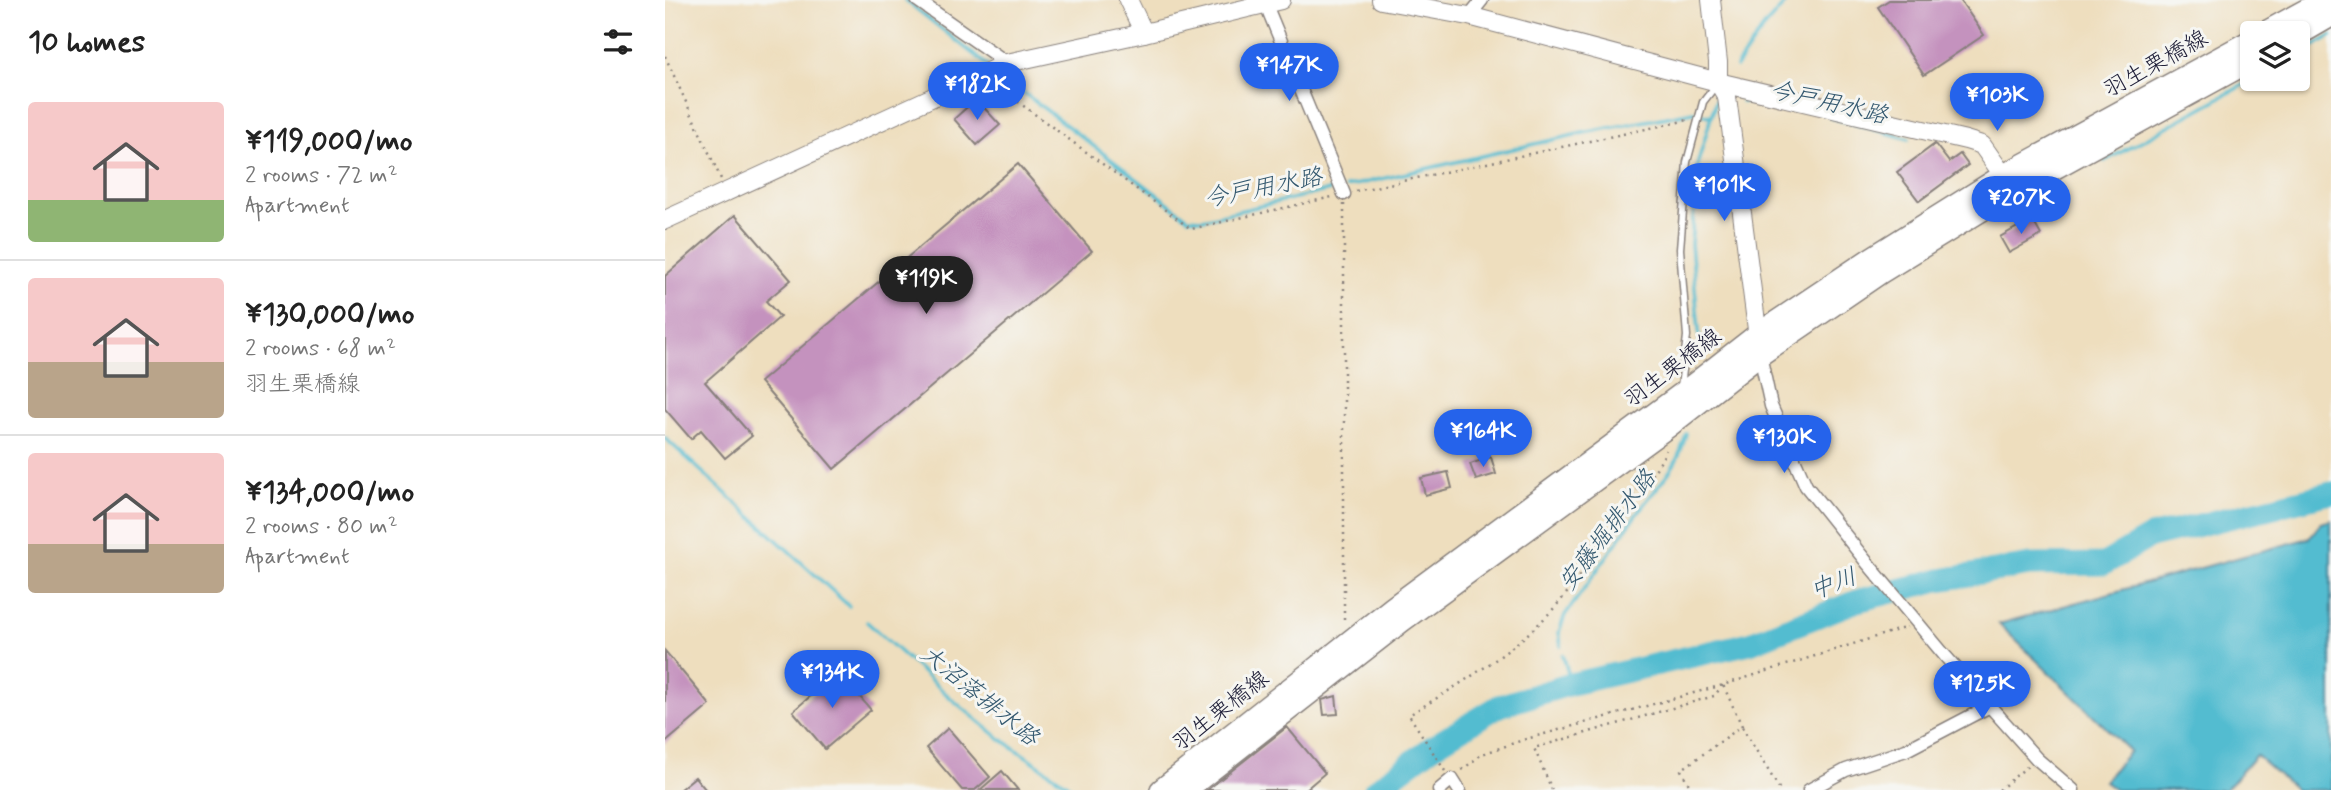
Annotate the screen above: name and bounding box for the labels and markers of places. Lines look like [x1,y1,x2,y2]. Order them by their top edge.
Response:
pin: ¥147K [1240,43,1338,103]
pin: ¥182K [928,62,1026,122]
pin: ¥103K [1948,74,2046,133]
pin: ¥101K [1675,164,1773,223]
pin: ¥207K [1972,176,2070,236]
pin: ¥119K [877,256,975,316]
pin: ¥164K [1434,410,1532,469]
pin: ¥130K [1735,416,1833,475]
pin: ¥134K [783,650,881,710]
pin: ¥125K [1933,662,2031,721]

